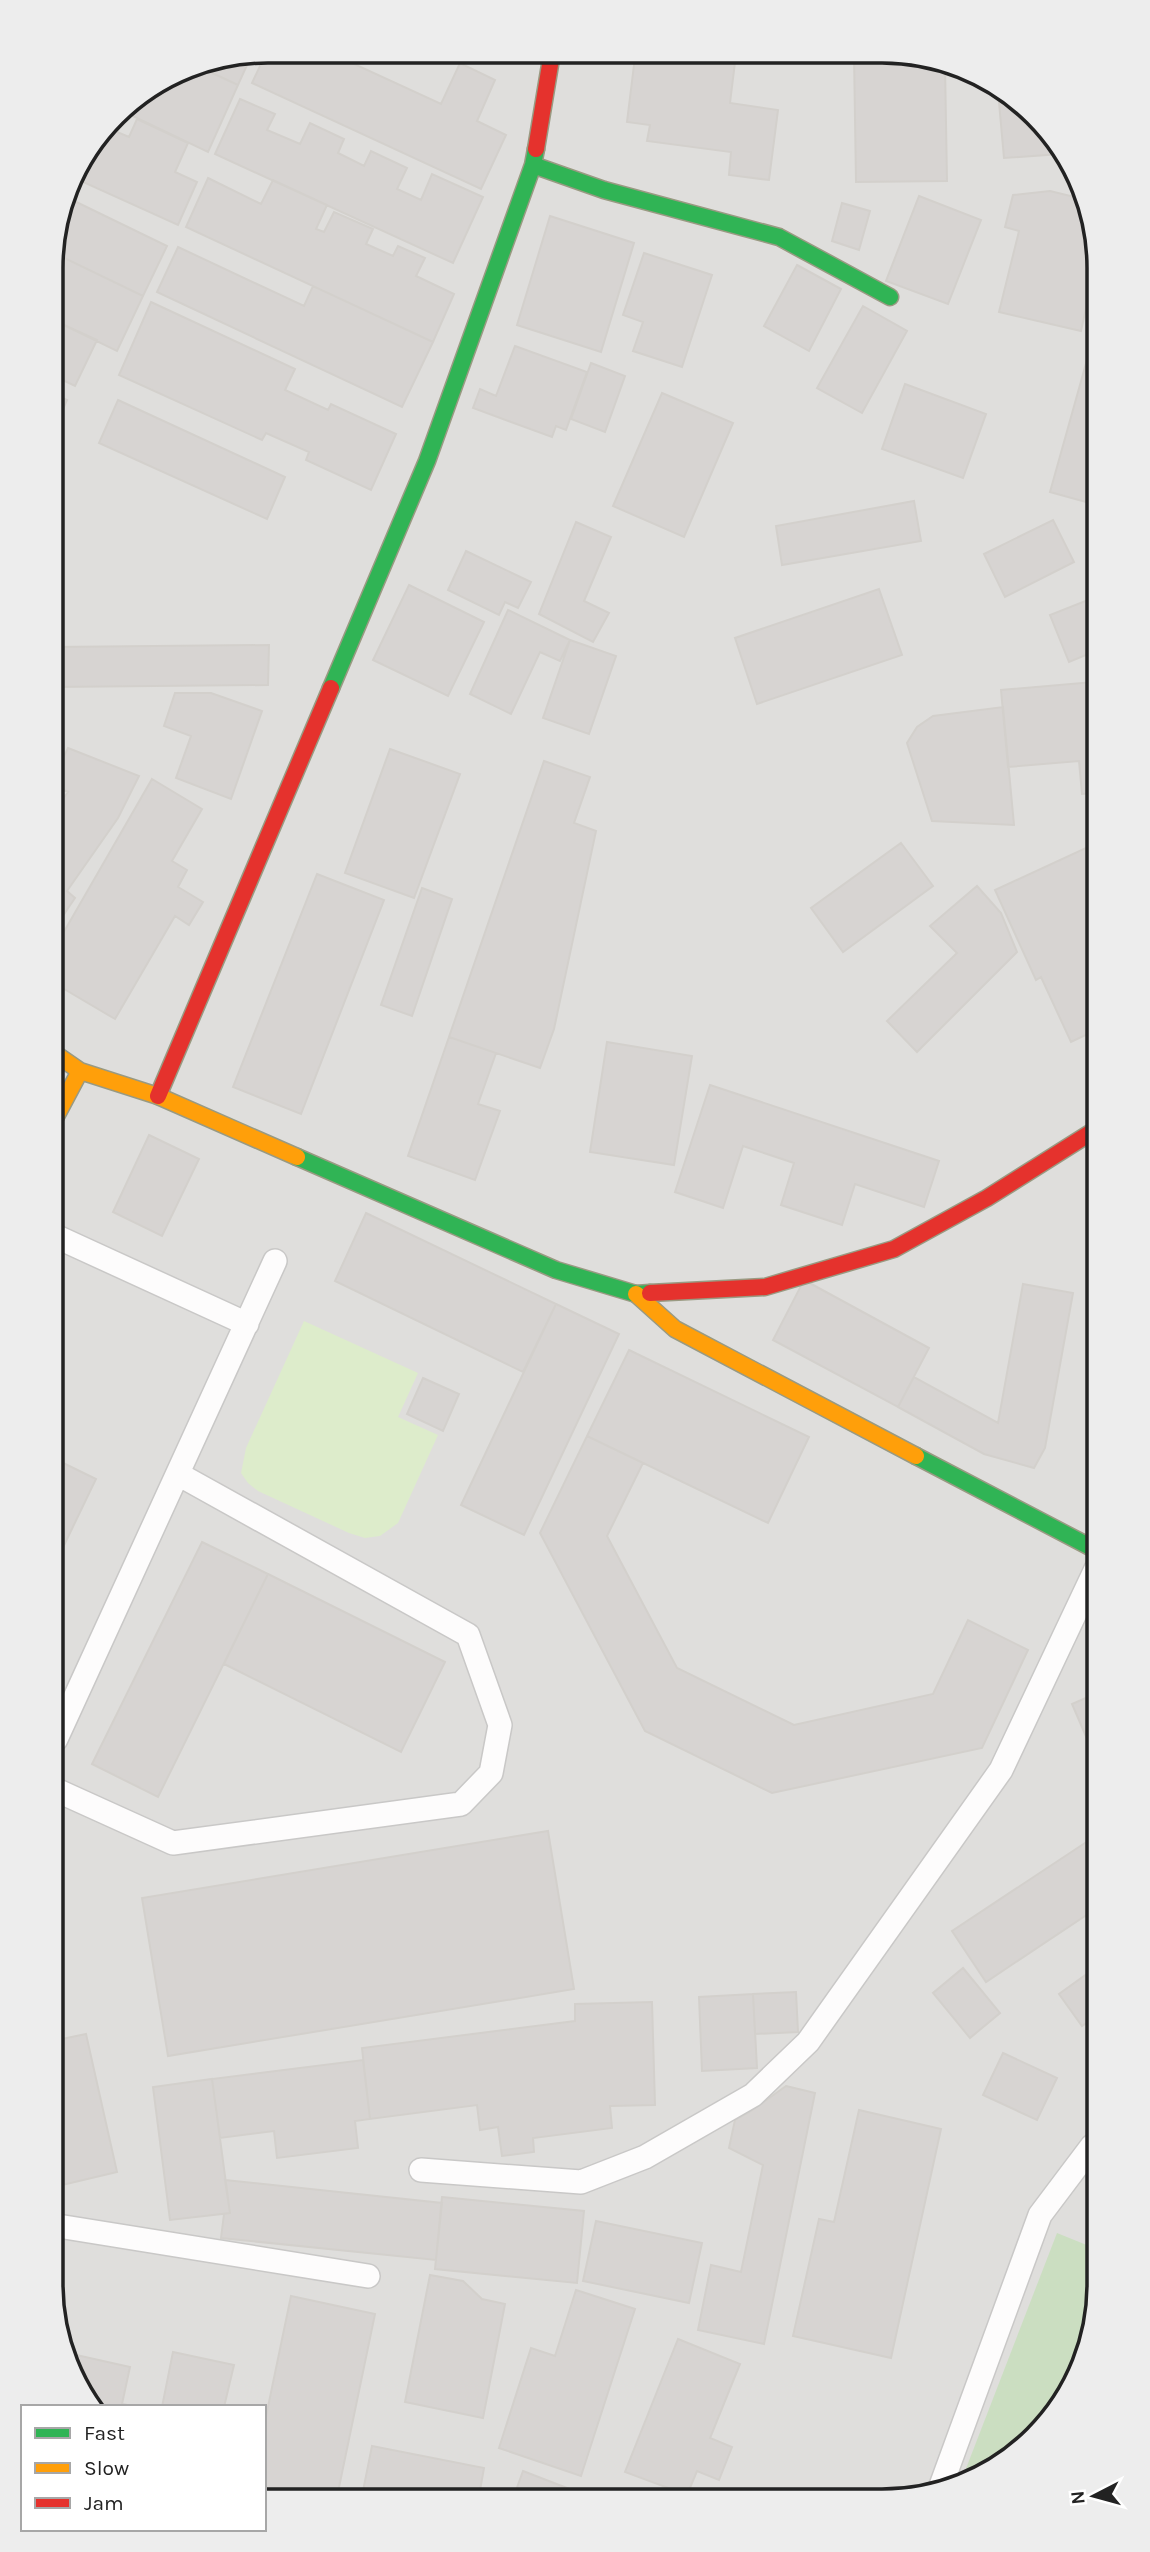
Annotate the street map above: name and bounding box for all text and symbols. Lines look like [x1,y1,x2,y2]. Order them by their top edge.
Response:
legend [21,2405,266,2531]
text: Fast [84,2421,125,2445]
text: Slow [84,2456,129,2480]
north arrow [1059,2461,1129,2531]
text: N [1066,2490,1090,2506]
text: Jam [84,2491,124,2515]

